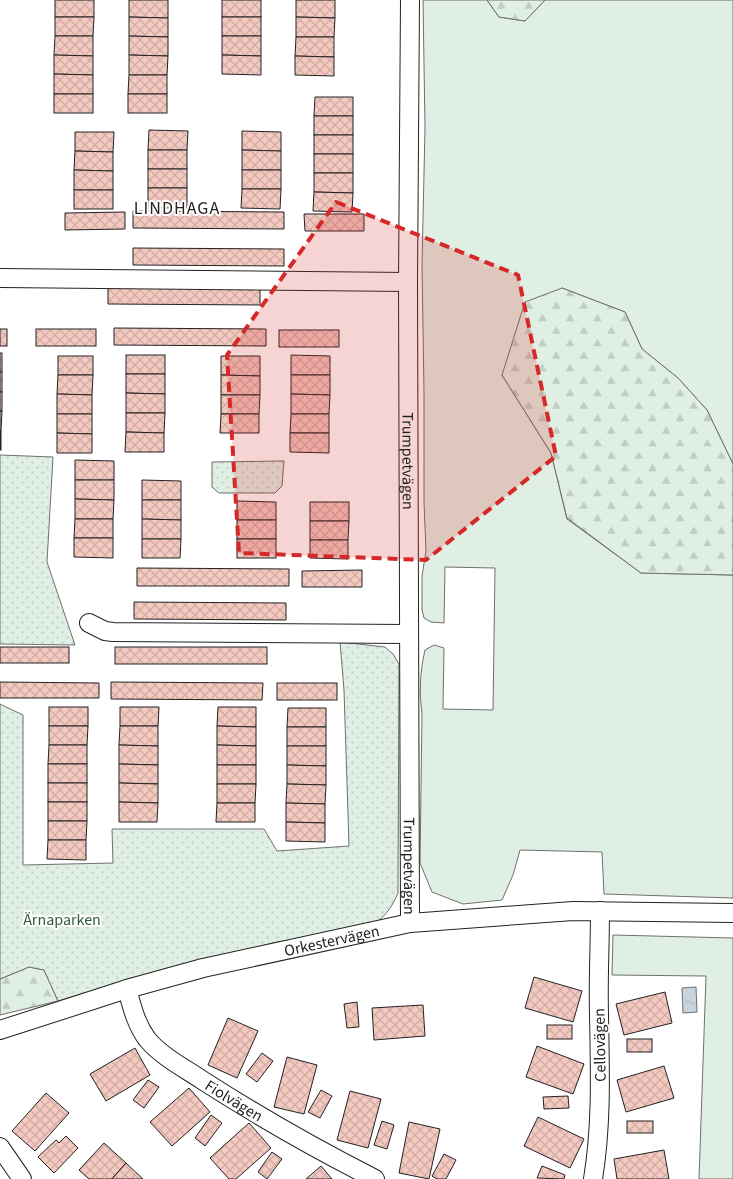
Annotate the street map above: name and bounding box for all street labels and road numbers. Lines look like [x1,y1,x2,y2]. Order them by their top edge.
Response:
street label: Trumpetvägen [396,412,419,510]
street label: Trumpetvägen [398,817,420,915]
street label: Orkestervägen [282,920,382,962]
street label: Cellovägen [588,1008,612,1082]
street label: Fiolvägen [200,1075,267,1127]

